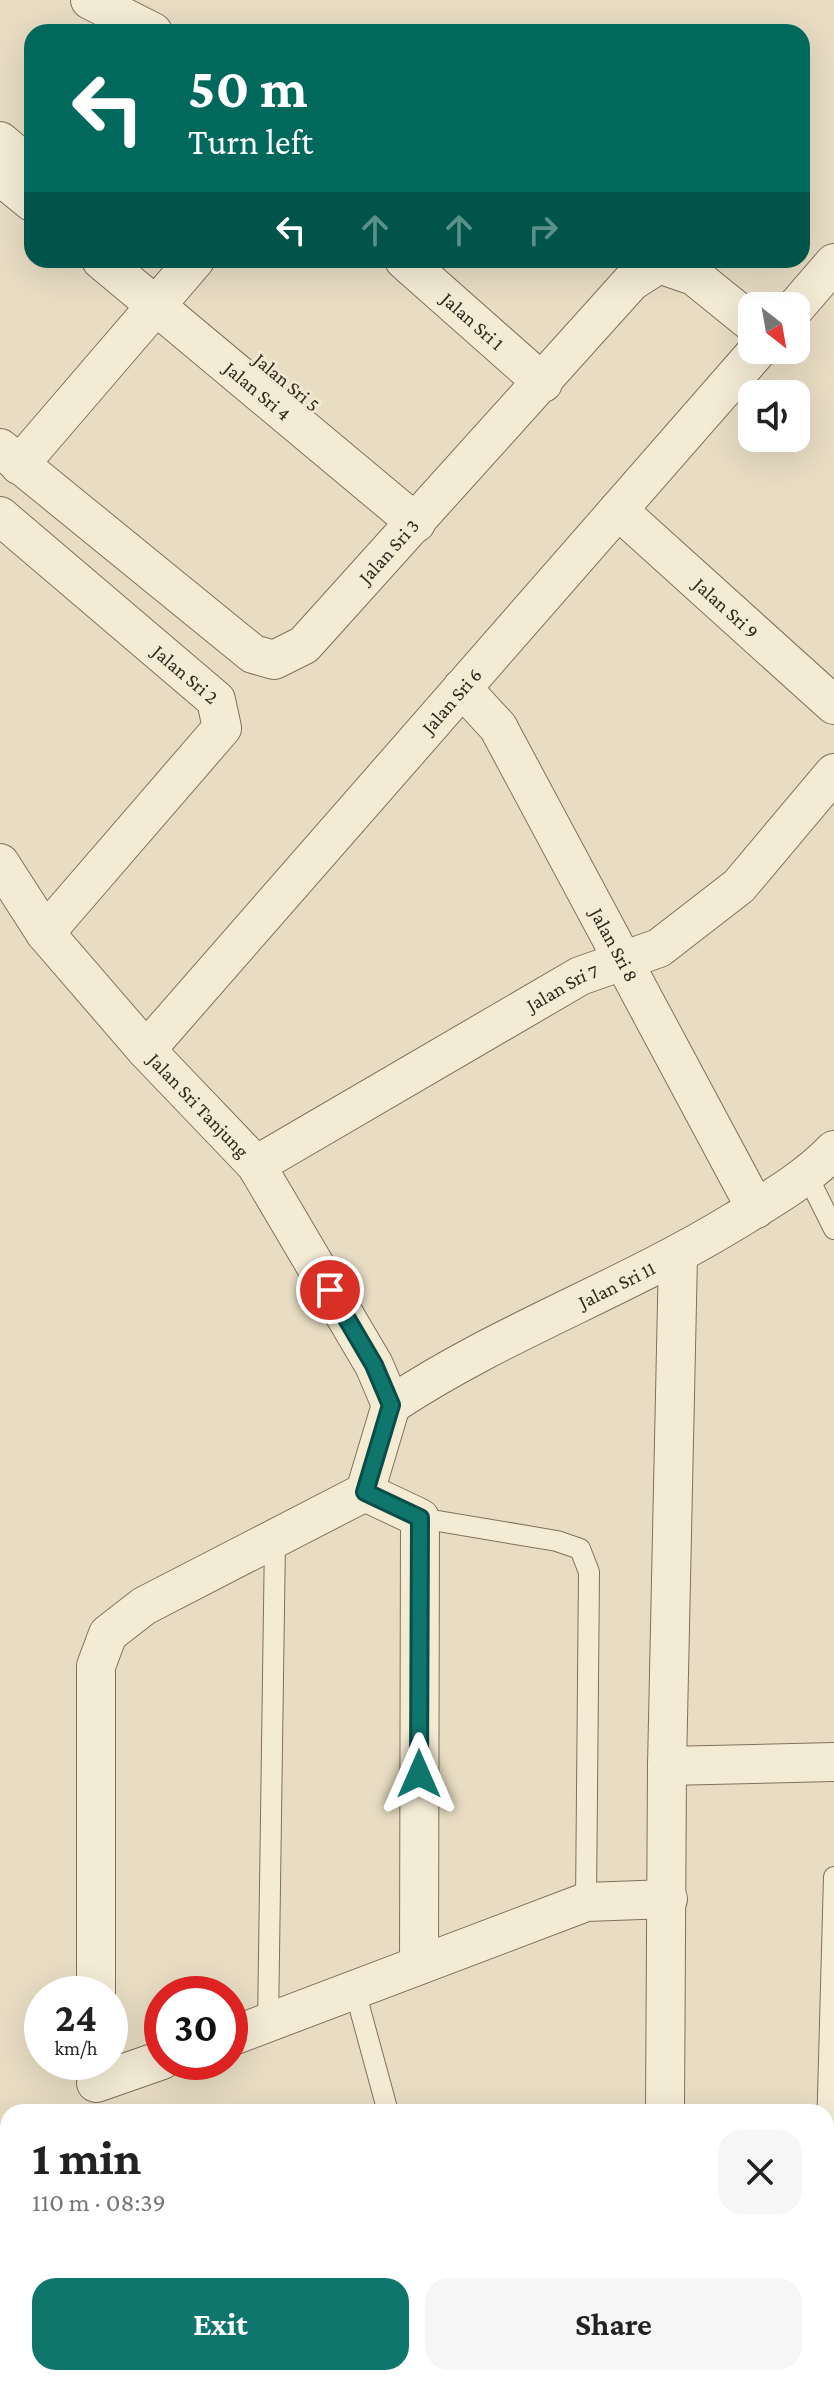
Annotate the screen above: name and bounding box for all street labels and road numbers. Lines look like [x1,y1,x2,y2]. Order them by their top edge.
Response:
street label: Jalan Sri 1 [435,286,509,354]
street label: Jalan Sri 5 [247,347,324,417]
street label: Jalan Sri 4 [218,355,295,425]
street label: Jalan Sri 3 [353,514,423,590]
street label: Jalan Sri 9 [687,572,763,643]
street label: Jalan Sri 2 [146,639,223,708]
street label: Jalan Sri 6 [416,663,486,740]
street label: Jalan Sri 8 [584,902,643,985]
street label: Jalan Sri 7 [520,960,601,1018]
street label: Jalan Sri Tanjung [142,1047,254,1163]
street label: Jalan Sri 11 [573,1256,659,1315]

